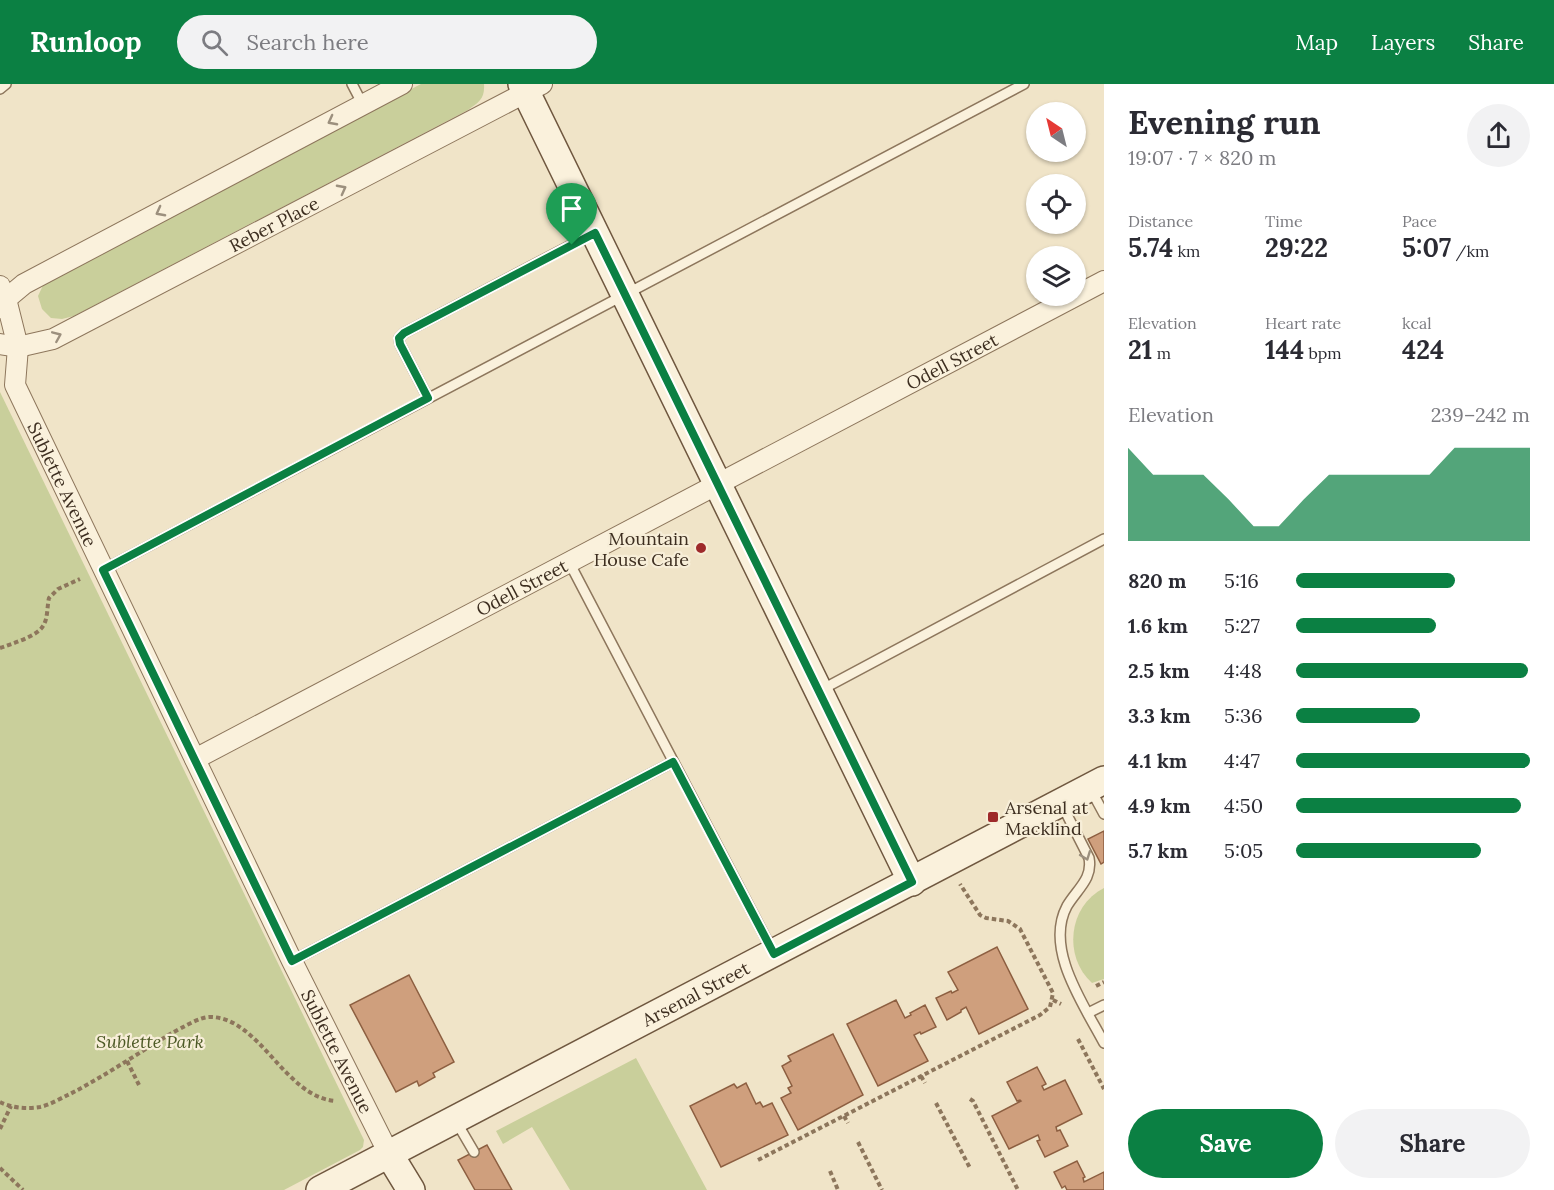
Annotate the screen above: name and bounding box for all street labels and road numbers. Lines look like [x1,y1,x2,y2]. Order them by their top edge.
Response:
street label: Reber Place [225,191,323,257]
street label: Odell Street [902,328,1002,395]
street label: Sublette Avenue [23,418,103,551]
street label: Odell Street [472,554,571,621]
street label: Arsenal Street [637,956,753,1032]
street label: Sublette Avenue [297,985,378,1117]

